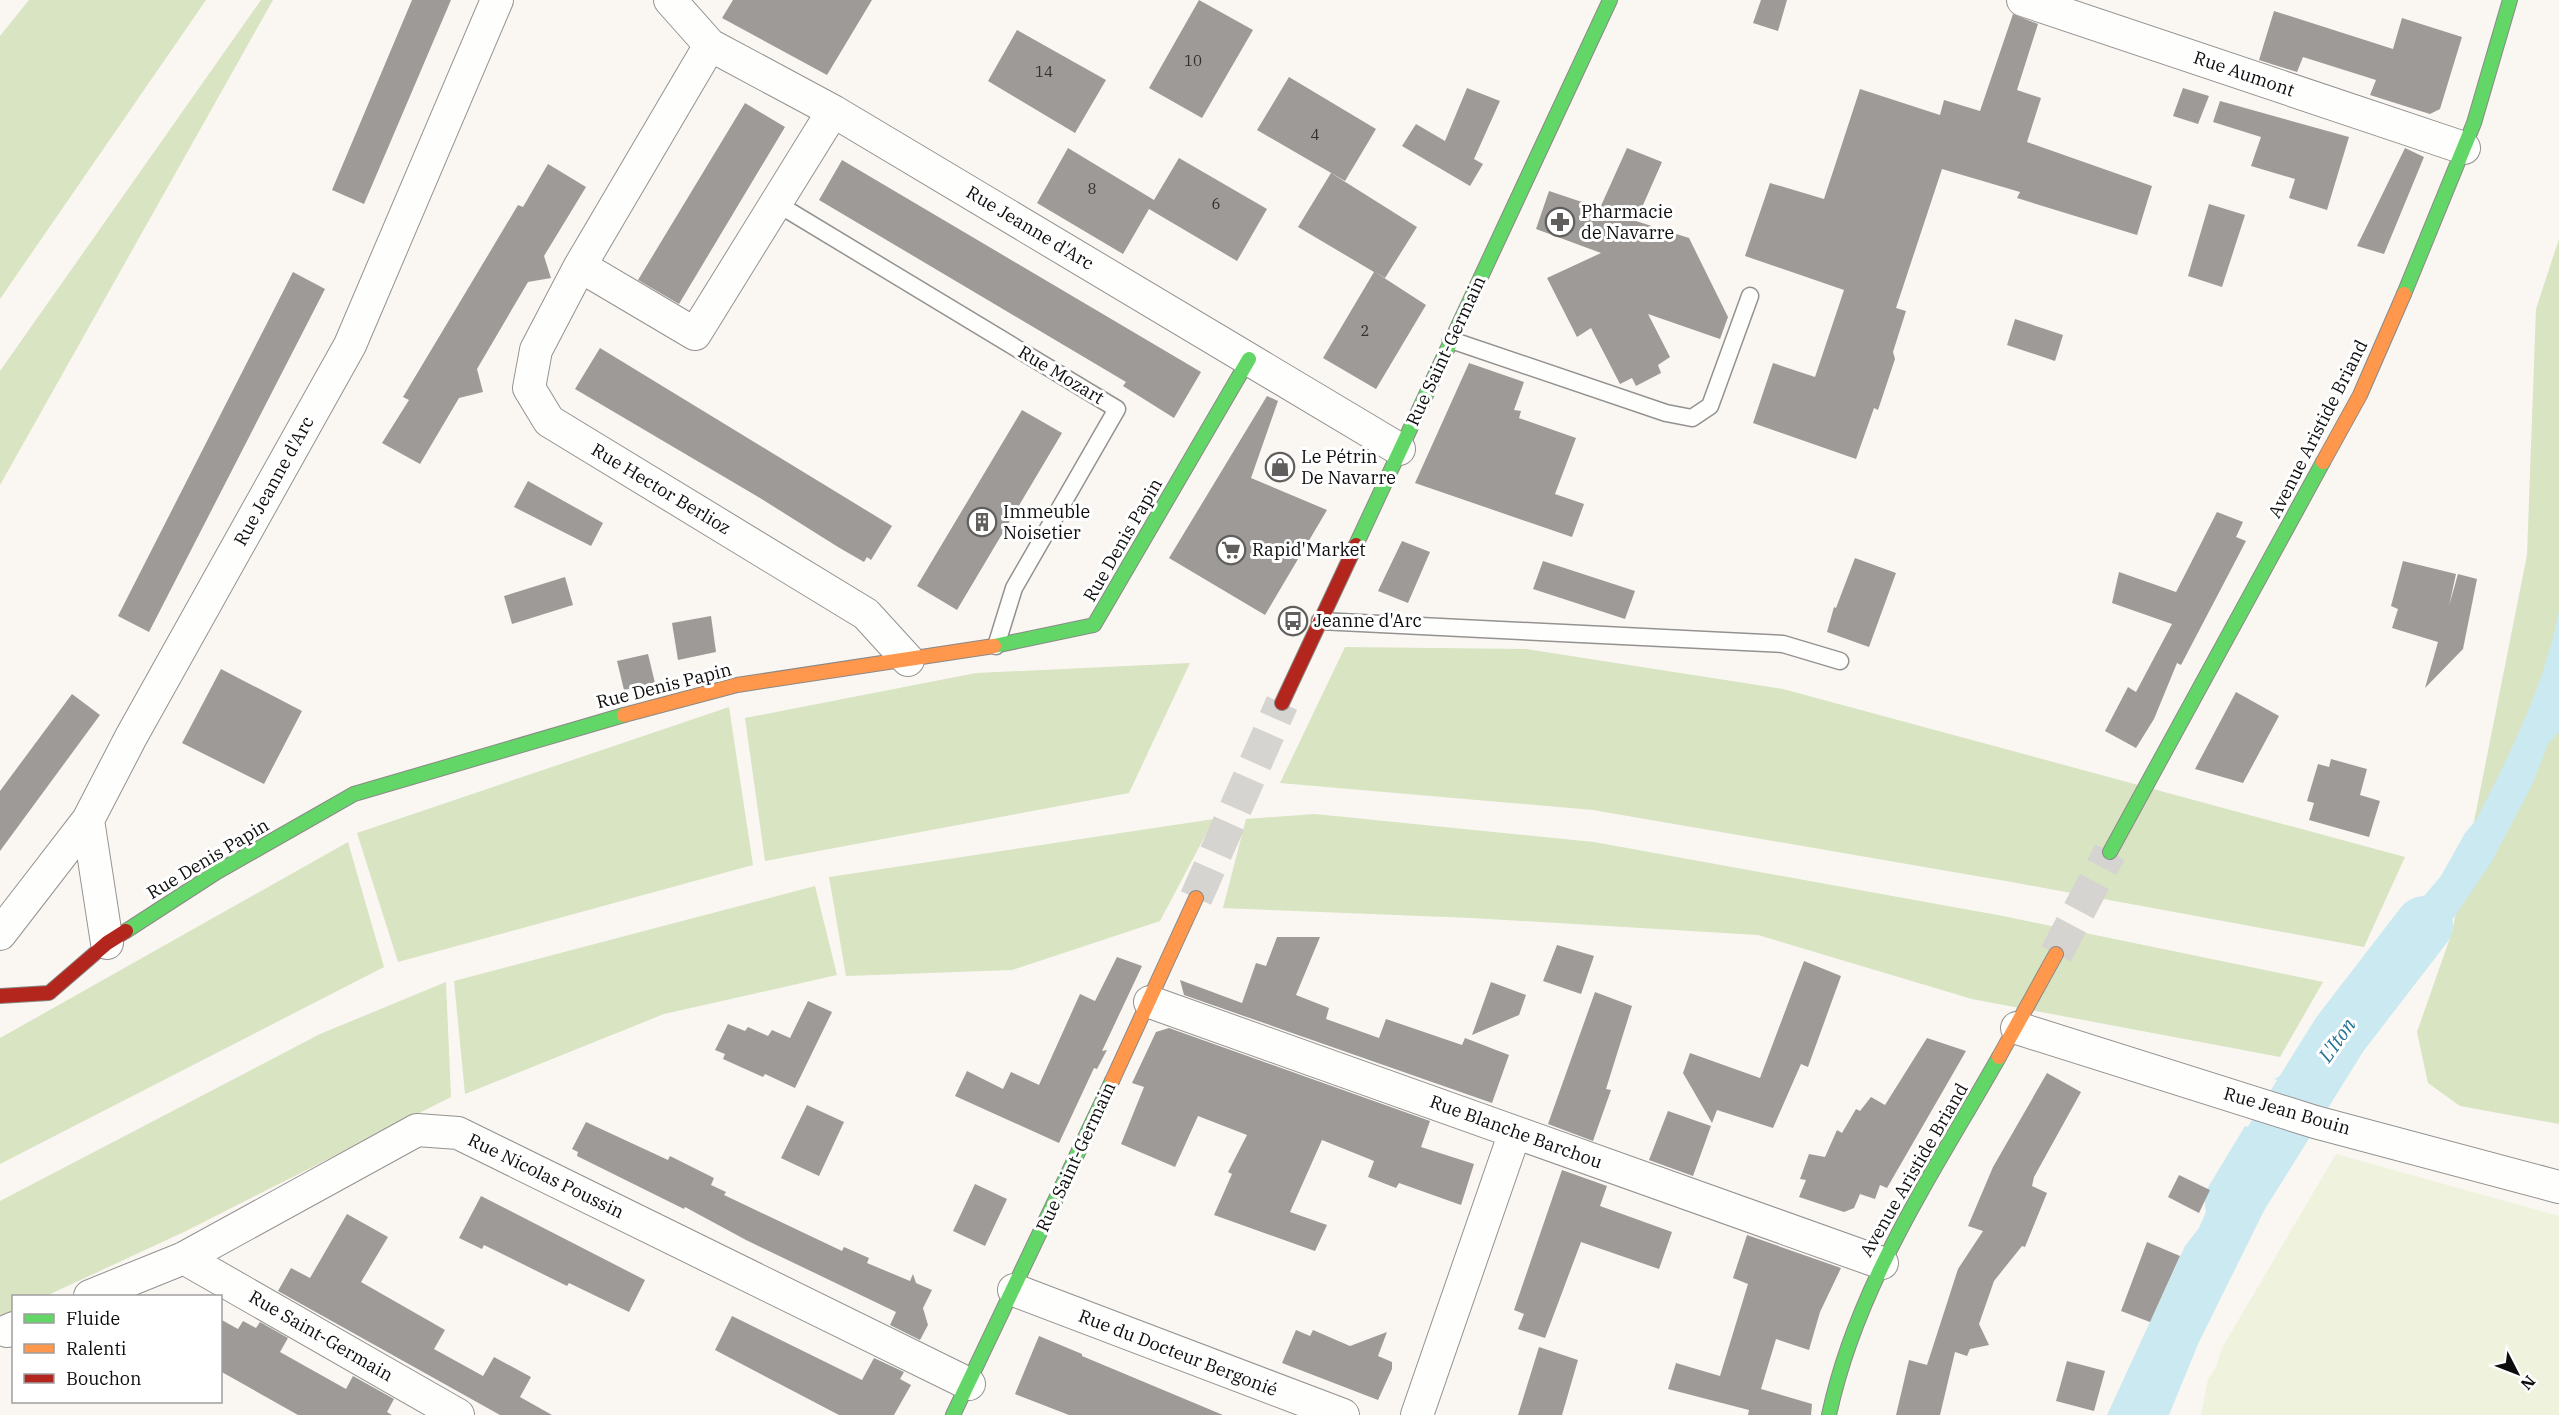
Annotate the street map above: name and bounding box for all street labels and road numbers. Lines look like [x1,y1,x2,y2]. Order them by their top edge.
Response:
street label: Rue Aumont [2191,46,2298,102]
street label: Rue Jeanne d'Arc [962,180,1098,275]
street label: Rue Saint-Germain [1401,272,1490,429]
street label: Avenue Aristide Briand [2263,336,2373,522]
street label: Rue Mozart [1014,340,1108,409]
street label: Rue Jeanne d'Arc [228,412,319,550]
street label: Rue Hector Berlioz [587,438,735,539]
street label: Rue Denis Papin [1078,474,1167,605]
street label: Rue Denis Papin [594,658,734,713]
street label: Rue Denis Papin [142,813,273,904]
street label: Rue Saint-Germain [1031,1078,1120,1235]
street label: Avenue Aristide Briand [1854,1079,1973,1261]
street label: Rue Jean Bouin [2221,1081,2353,1140]
street label: Rue Blanche Barchou [1427,1090,1606,1173]
street label: Rue Nicolas Poussin [464,1128,628,1223]
street label: Rue Saint-Germain [245,1285,397,1386]
street label: Rue du Docteur Bergonié [1075,1304,1281,1401]

